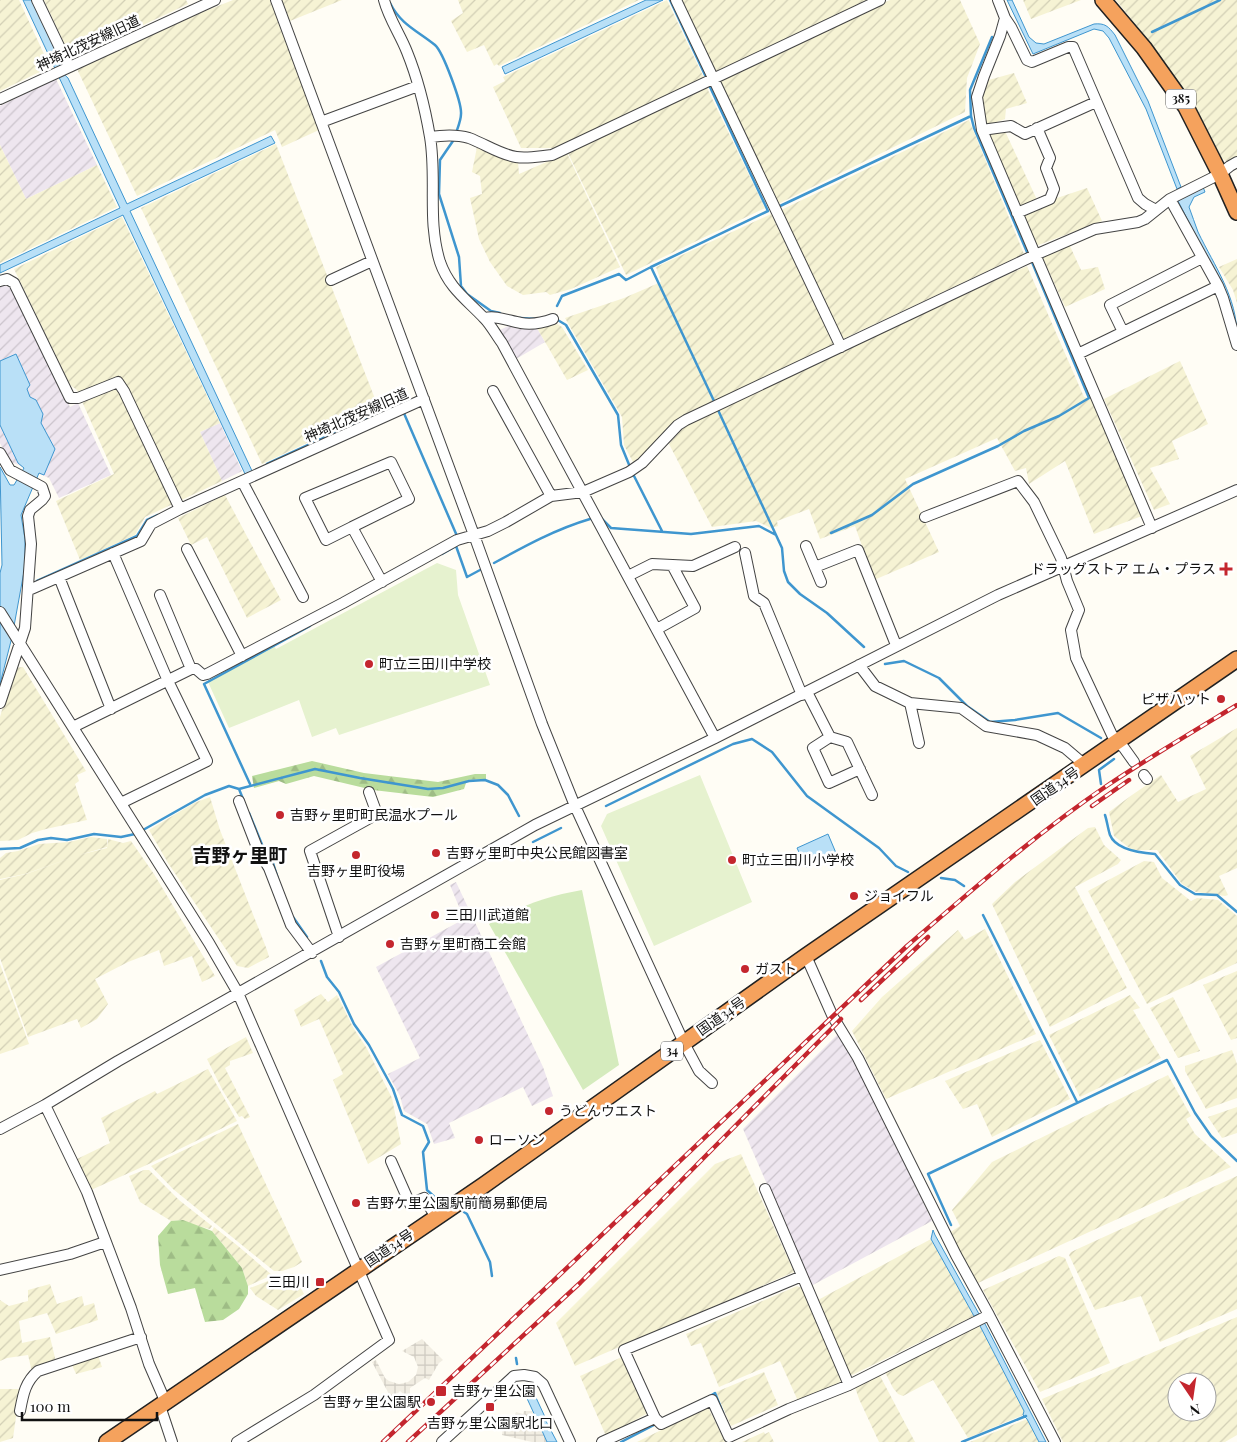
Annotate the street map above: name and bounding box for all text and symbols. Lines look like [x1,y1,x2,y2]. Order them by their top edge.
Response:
street label: 神埼北茂安線旧道 [33,10,143,75]
road number: 385 [1166,90,1196,108]
street label: 神埼北茂安線旧道 [301,383,411,446]
place label: ドラッグストア エム・プラス [1031,559,1216,578]
marker: ドラッグストア エム・プラス [1220,563,1232,575]
place label: 町立三田川中学校 [379,654,491,673]
marker: 町立三田川中学校 [363,658,375,670]
place label: ピザハット [1141,689,1211,708]
marker: ピザハット [1215,693,1227,705]
street label: 国道34号 [1027,762,1083,809]
place label: 吉野ヶ里町町民温水プール [290,805,458,824]
marker: 吉野ヶ里町町民温水プール [274,809,286,821]
district label: 吉野ヶ里町 [192,841,288,867]
place label: 吉野ヶ里町中央公民館図書室 [446,843,628,862]
marker: 吉野ヶ里町中央公民館図書室 [430,847,442,859]
marker: 吉野ヶ里町役場 [350,849,362,861]
place label: 町立三田川小学校 [742,850,854,869]
marker: 町立三田川小学校 [726,854,738,866]
place label: 吉野ヶ里町役場 [307,861,405,880]
place label: ジョイフル [864,886,934,905]
marker: ジョイフル [848,890,860,902]
place label: 三田川武道館 [445,905,529,924]
marker: 三田川武道館 [429,909,441,921]
place label: 吉野ヶ里町商工会館 [400,934,526,953]
marker: 吉野ヶ里町商工会館 [384,938,396,950]
place label: ガスト [755,959,797,978]
marker: ガスト [739,963,751,975]
street label: 国道34号 [693,992,749,1039]
road number: 34 [661,1042,683,1060]
place label: うどんウエスト [559,1101,657,1120]
marker: うどんウエスト [543,1105,555,1117]
place label: ローソン [489,1130,545,1149]
marker: ローソン [473,1134,485,1146]
place label: 吉野ケ里公園駅前簡易郵便局 [366,1193,548,1212]
marker: 吉野ケ里公園駅前簡易郵便局 [350,1197,362,1209]
street label: 国道34号 [361,1224,417,1271]
place label: 三田川 [268,1272,310,1291]
marker: 三田川 [314,1276,326,1288]
north arrow [1167,1372,1217,1422]
place label: 吉野ヶ里公園 [452,1381,536,1400]
marker: 吉野ヶ里公園 [434,1384,448,1398]
scale bar [22,1390,158,1422]
place label: 吉野ヶ里公園駅 [323,1392,421,1411]
text: 100 m [30,1396,71,1416]
marker: 吉野ヶ里公園駅 [425,1396,437,1408]
text: N [1188,1400,1202,1421]
marker: 吉野ヶ里公園駅北口 [484,1401,496,1413]
place label: 吉野ヶ里公園駅北口 [427,1413,553,1432]

